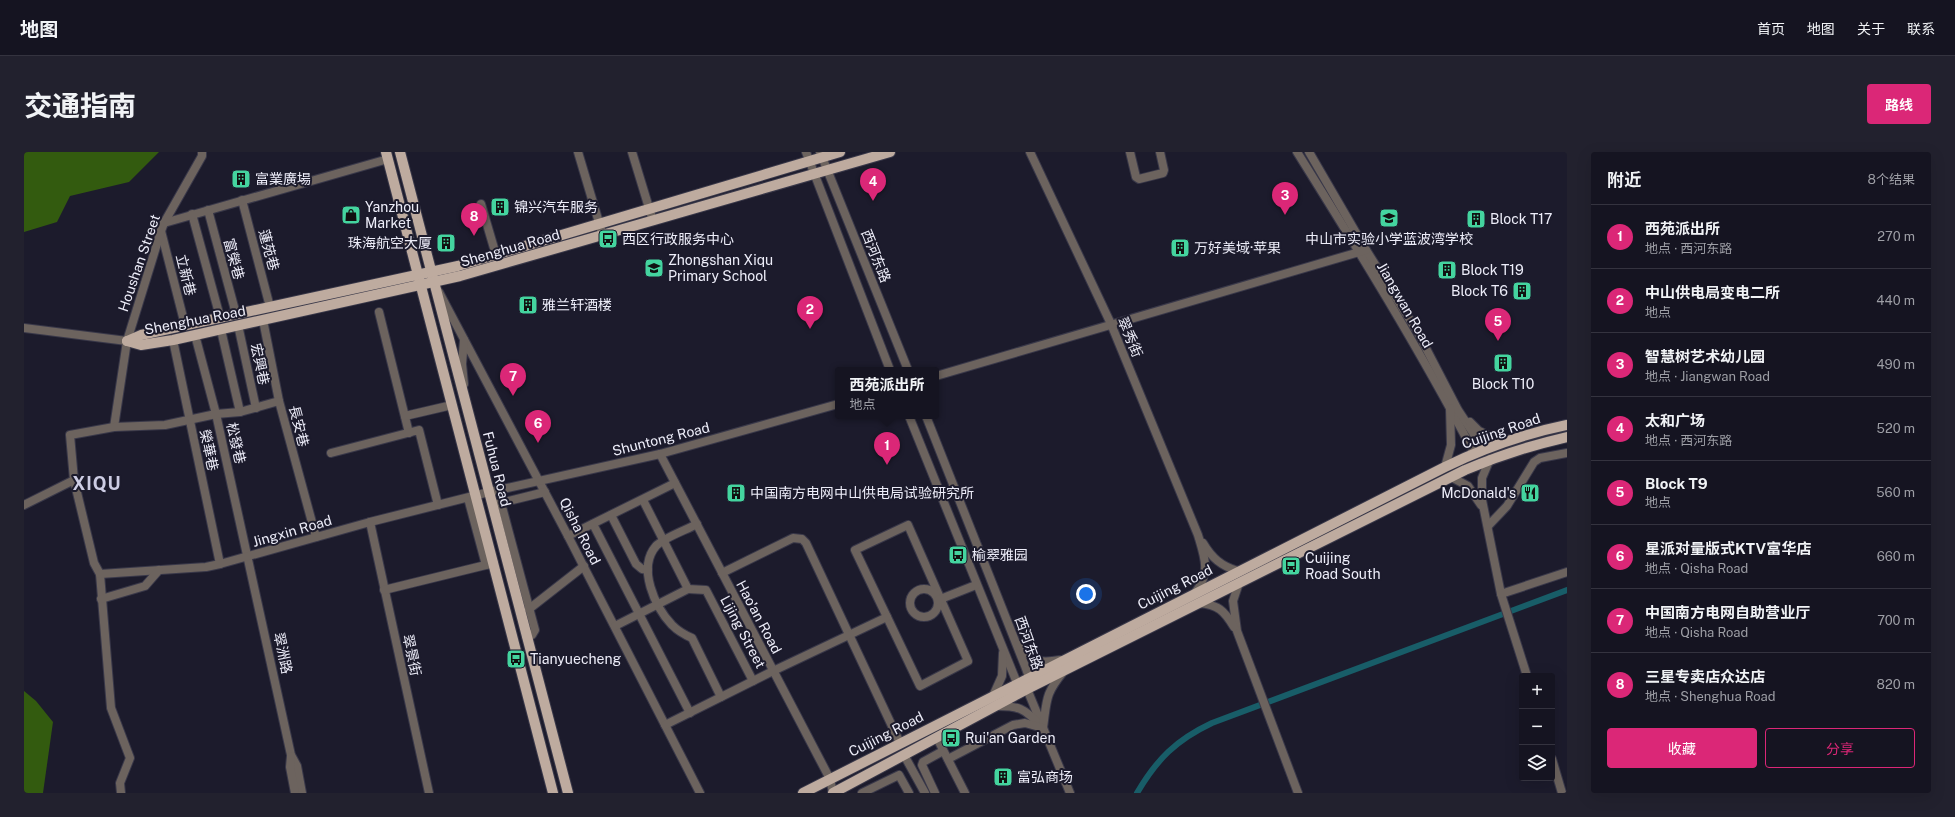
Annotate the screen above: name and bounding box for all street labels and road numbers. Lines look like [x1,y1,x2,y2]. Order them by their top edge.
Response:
street label: Houshan Street [115,212,163,314]
street label: Shenghua Road [458,226,562,270]
street label: 西河东路 [858,227,894,285]
street label: 蓮苑巷 [256,228,282,272]
street label: 富榮巷 [221,237,247,281]
street label: 立新巷 [173,253,199,297]
street label: Jiangwan Road [1374,259,1436,351]
street label: Shenghua Road [143,302,247,338]
street label: 翠秀街 [1114,315,1146,359]
street label: 宏興巷 [248,342,272,386]
street label: 長安巷 [286,404,312,448]
street label: Cuijing Road [1460,410,1542,452]
street label: Shuntong Road [611,419,711,459]
street label: 松發巷 [223,421,249,465]
street label: 榮華巷 [197,428,221,472]
street label: Fuhua Road [480,430,514,508]
street label: Qisha Road [556,495,604,567]
street label: Jingxin Road [250,512,334,550]
street label: Cuijing Road [1135,561,1215,613]
street label: Hao'an Road [733,578,785,656]
street label: Lijing Street [717,593,769,671]
street label: 西河东路 [1012,614,1046,672]
street label: 翠洲路 [271,631,295,675]
street label: 翠景街 [400,633,424,677]
street label: Cuijing Road [846,708,926,760]

